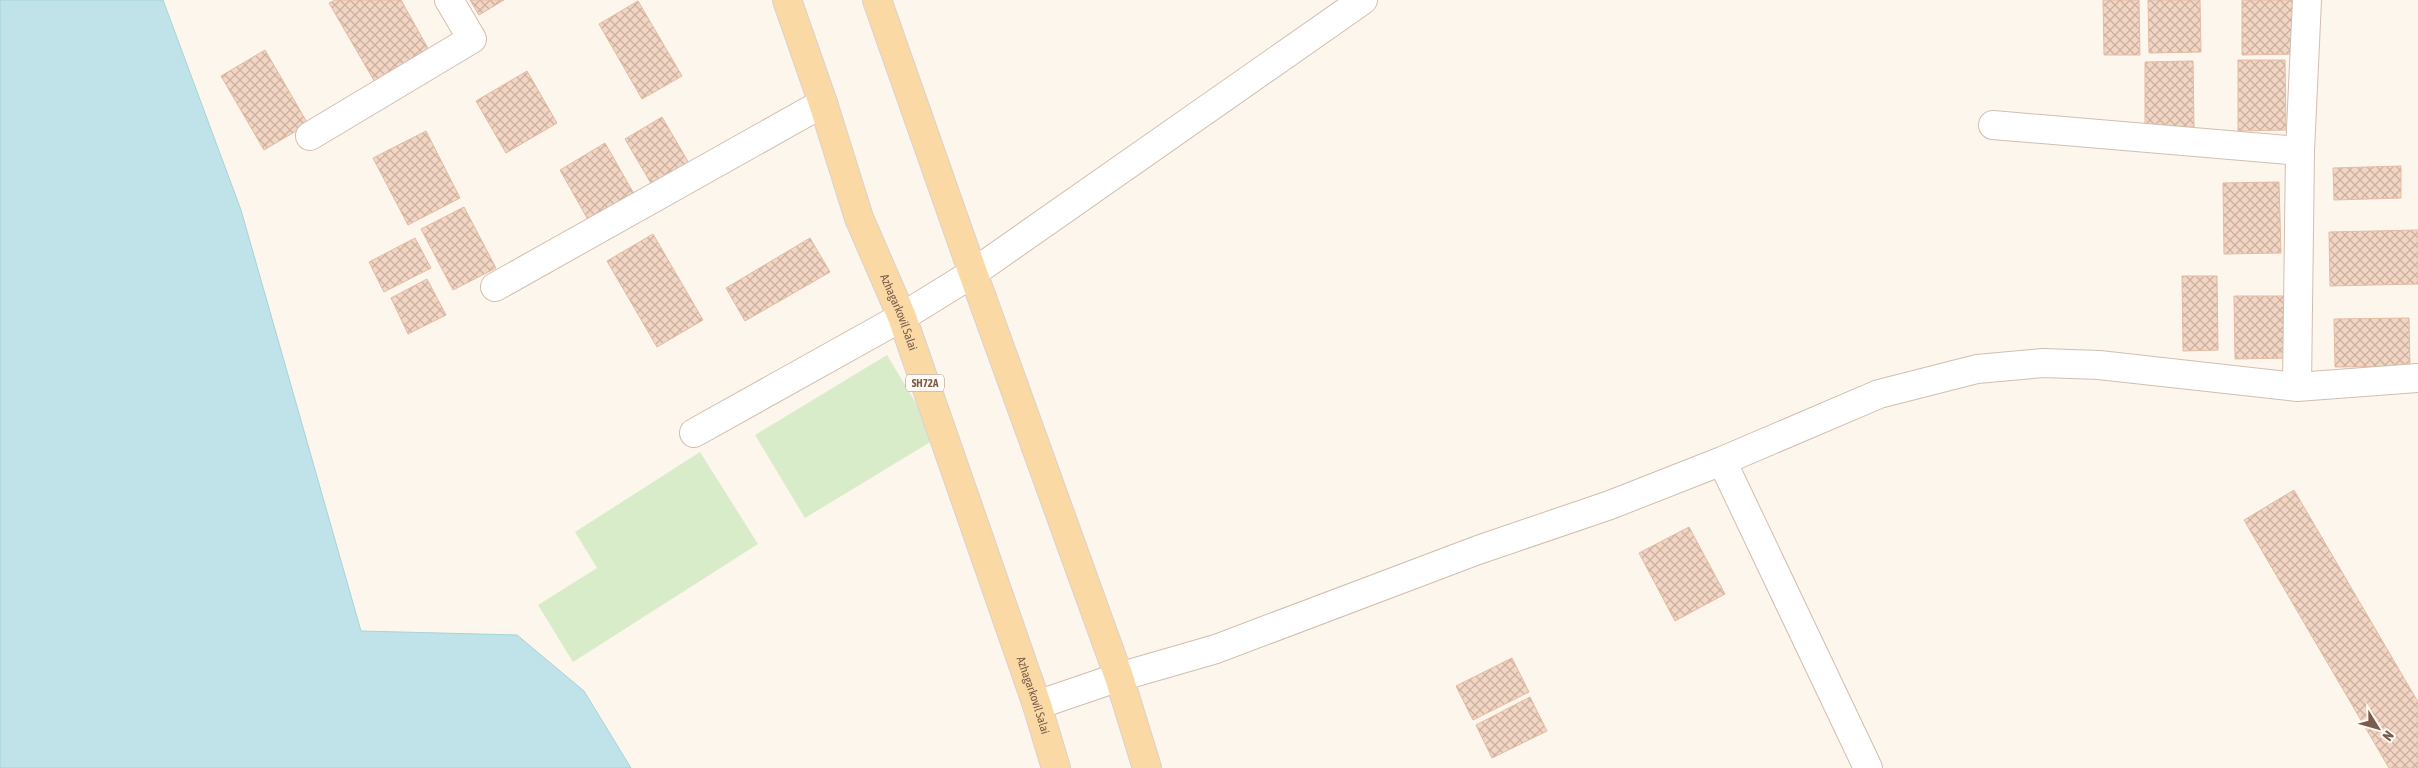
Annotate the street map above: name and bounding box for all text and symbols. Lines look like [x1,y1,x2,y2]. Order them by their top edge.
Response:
street label: Azhagarkovil Salai [877,272,920,352]
road number: SH72A [906,374,944,392]
street label: Azhagarkovil Salai [1014,655,1052,736]
north arrow [2353,703,2403,753]
text: N [2380,728,2397,744]

